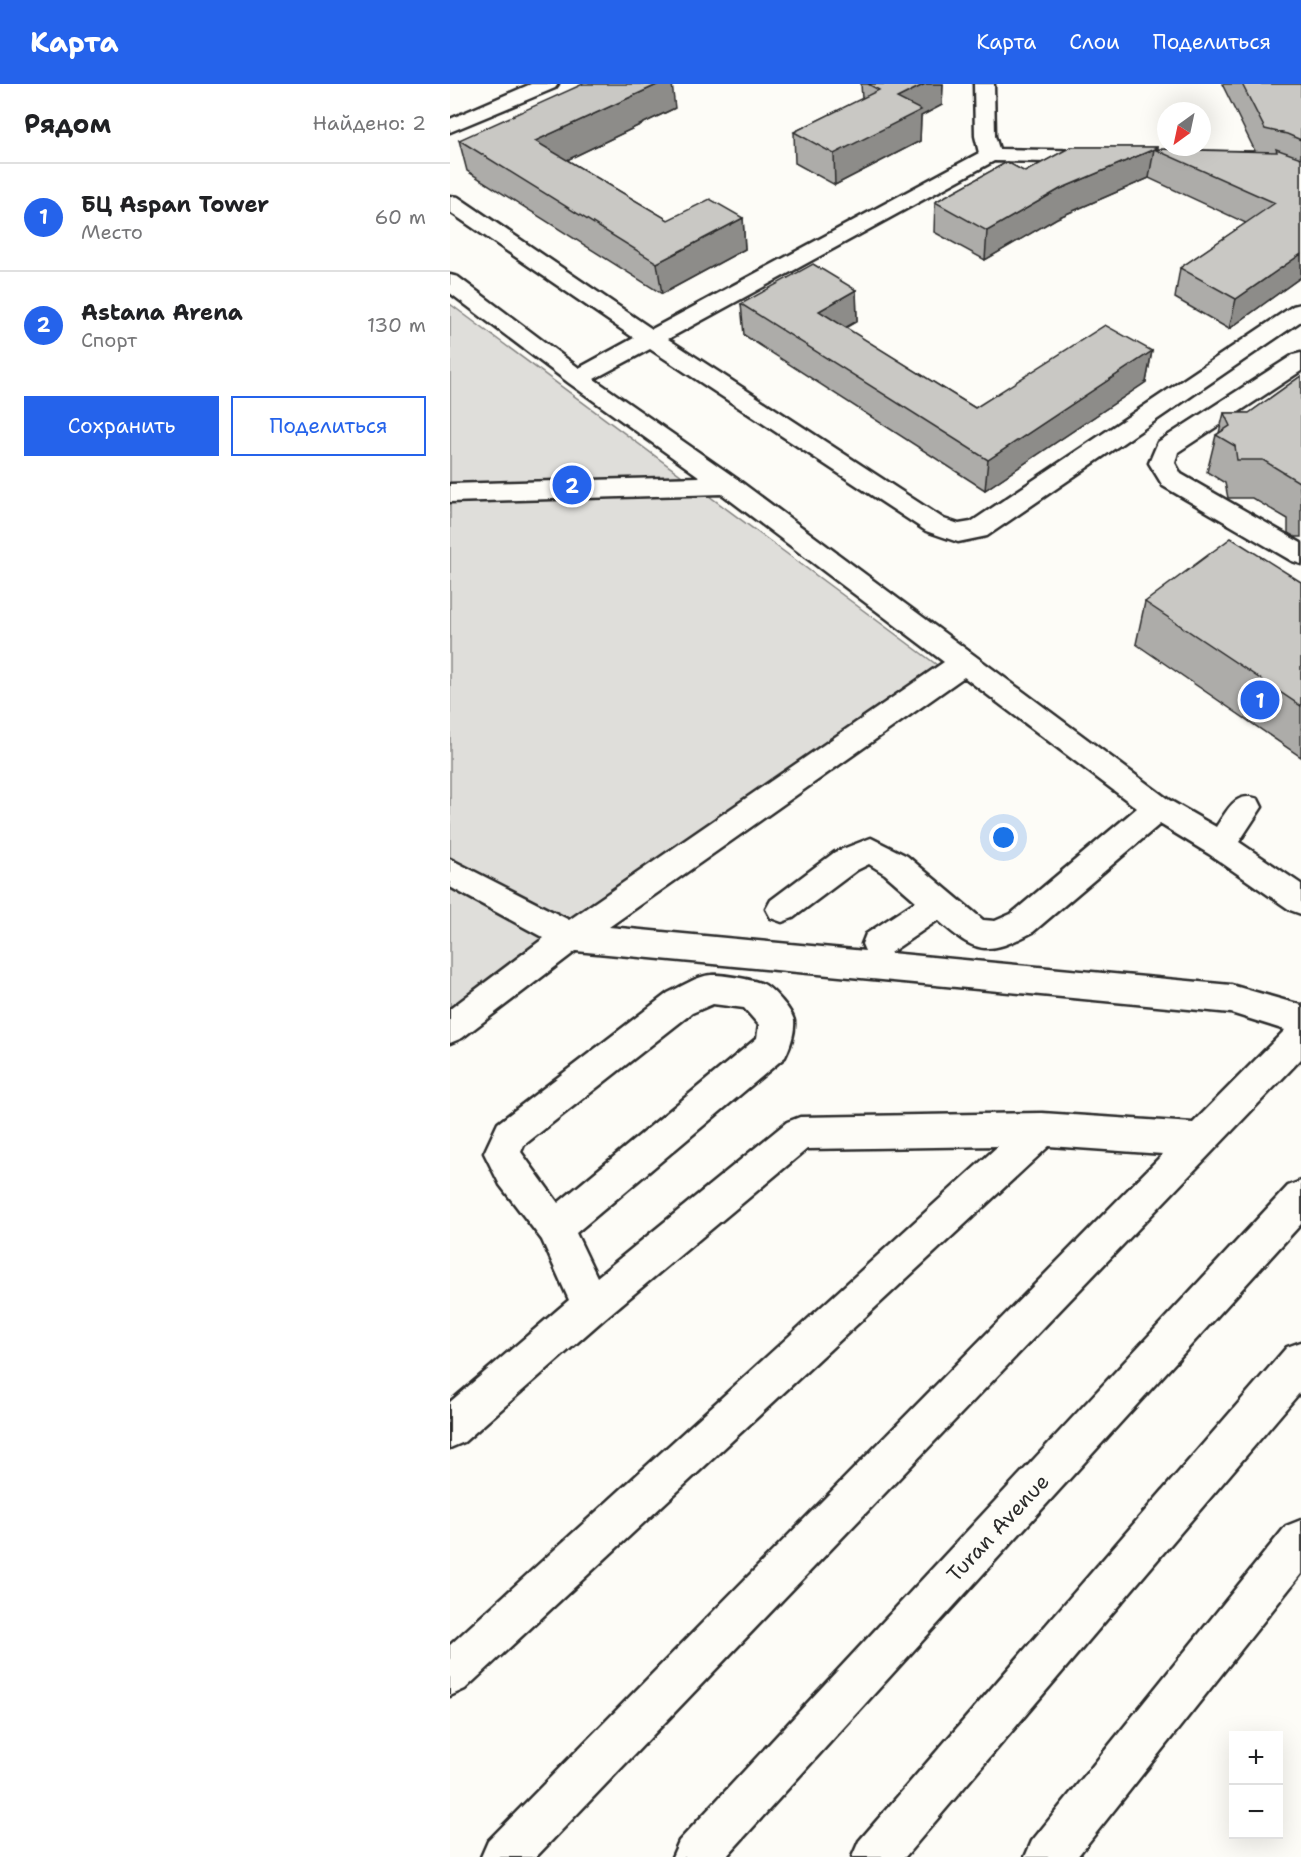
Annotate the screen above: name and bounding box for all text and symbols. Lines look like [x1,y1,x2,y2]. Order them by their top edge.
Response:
text: Карта [30,23,119,61]
text: Карта [976,28,1036,56]
text: Слои [1069,28,1120,56]
text: Поделиться [1153,28,1271,56]
north arrow [1157,102,1211,156]
text: Рядом [24,106,111,141]
text: Найдено: 2 [313,110,426,136]
text: БЦ Aspan Tower [81,190,269,219]
text: 1 [39,204,48,230]
text: 60 m [374,204,426,230]
text: Место [81,219,143,245]
text: Astana Arena [81,298,243,327]
text: 2 [37,312,51,338]
text: 130 m [367,312,426,338]
text: Спорт [81,327,137,353]
button: Сохранить [24,396,219,456]
button: Поделиться [231,396,426,456]
pin: 2 [552,462,592,508]
pin: 1 [1240,678,1280,722]
your location [989,823,1018,852]
street label: Turan Avenue [941,1468,1055,1588]
map controls [1229,1731,1283,1839]
button: + [1229,1731,1283,1785]
button: − [1229,1785,1283,1839]

